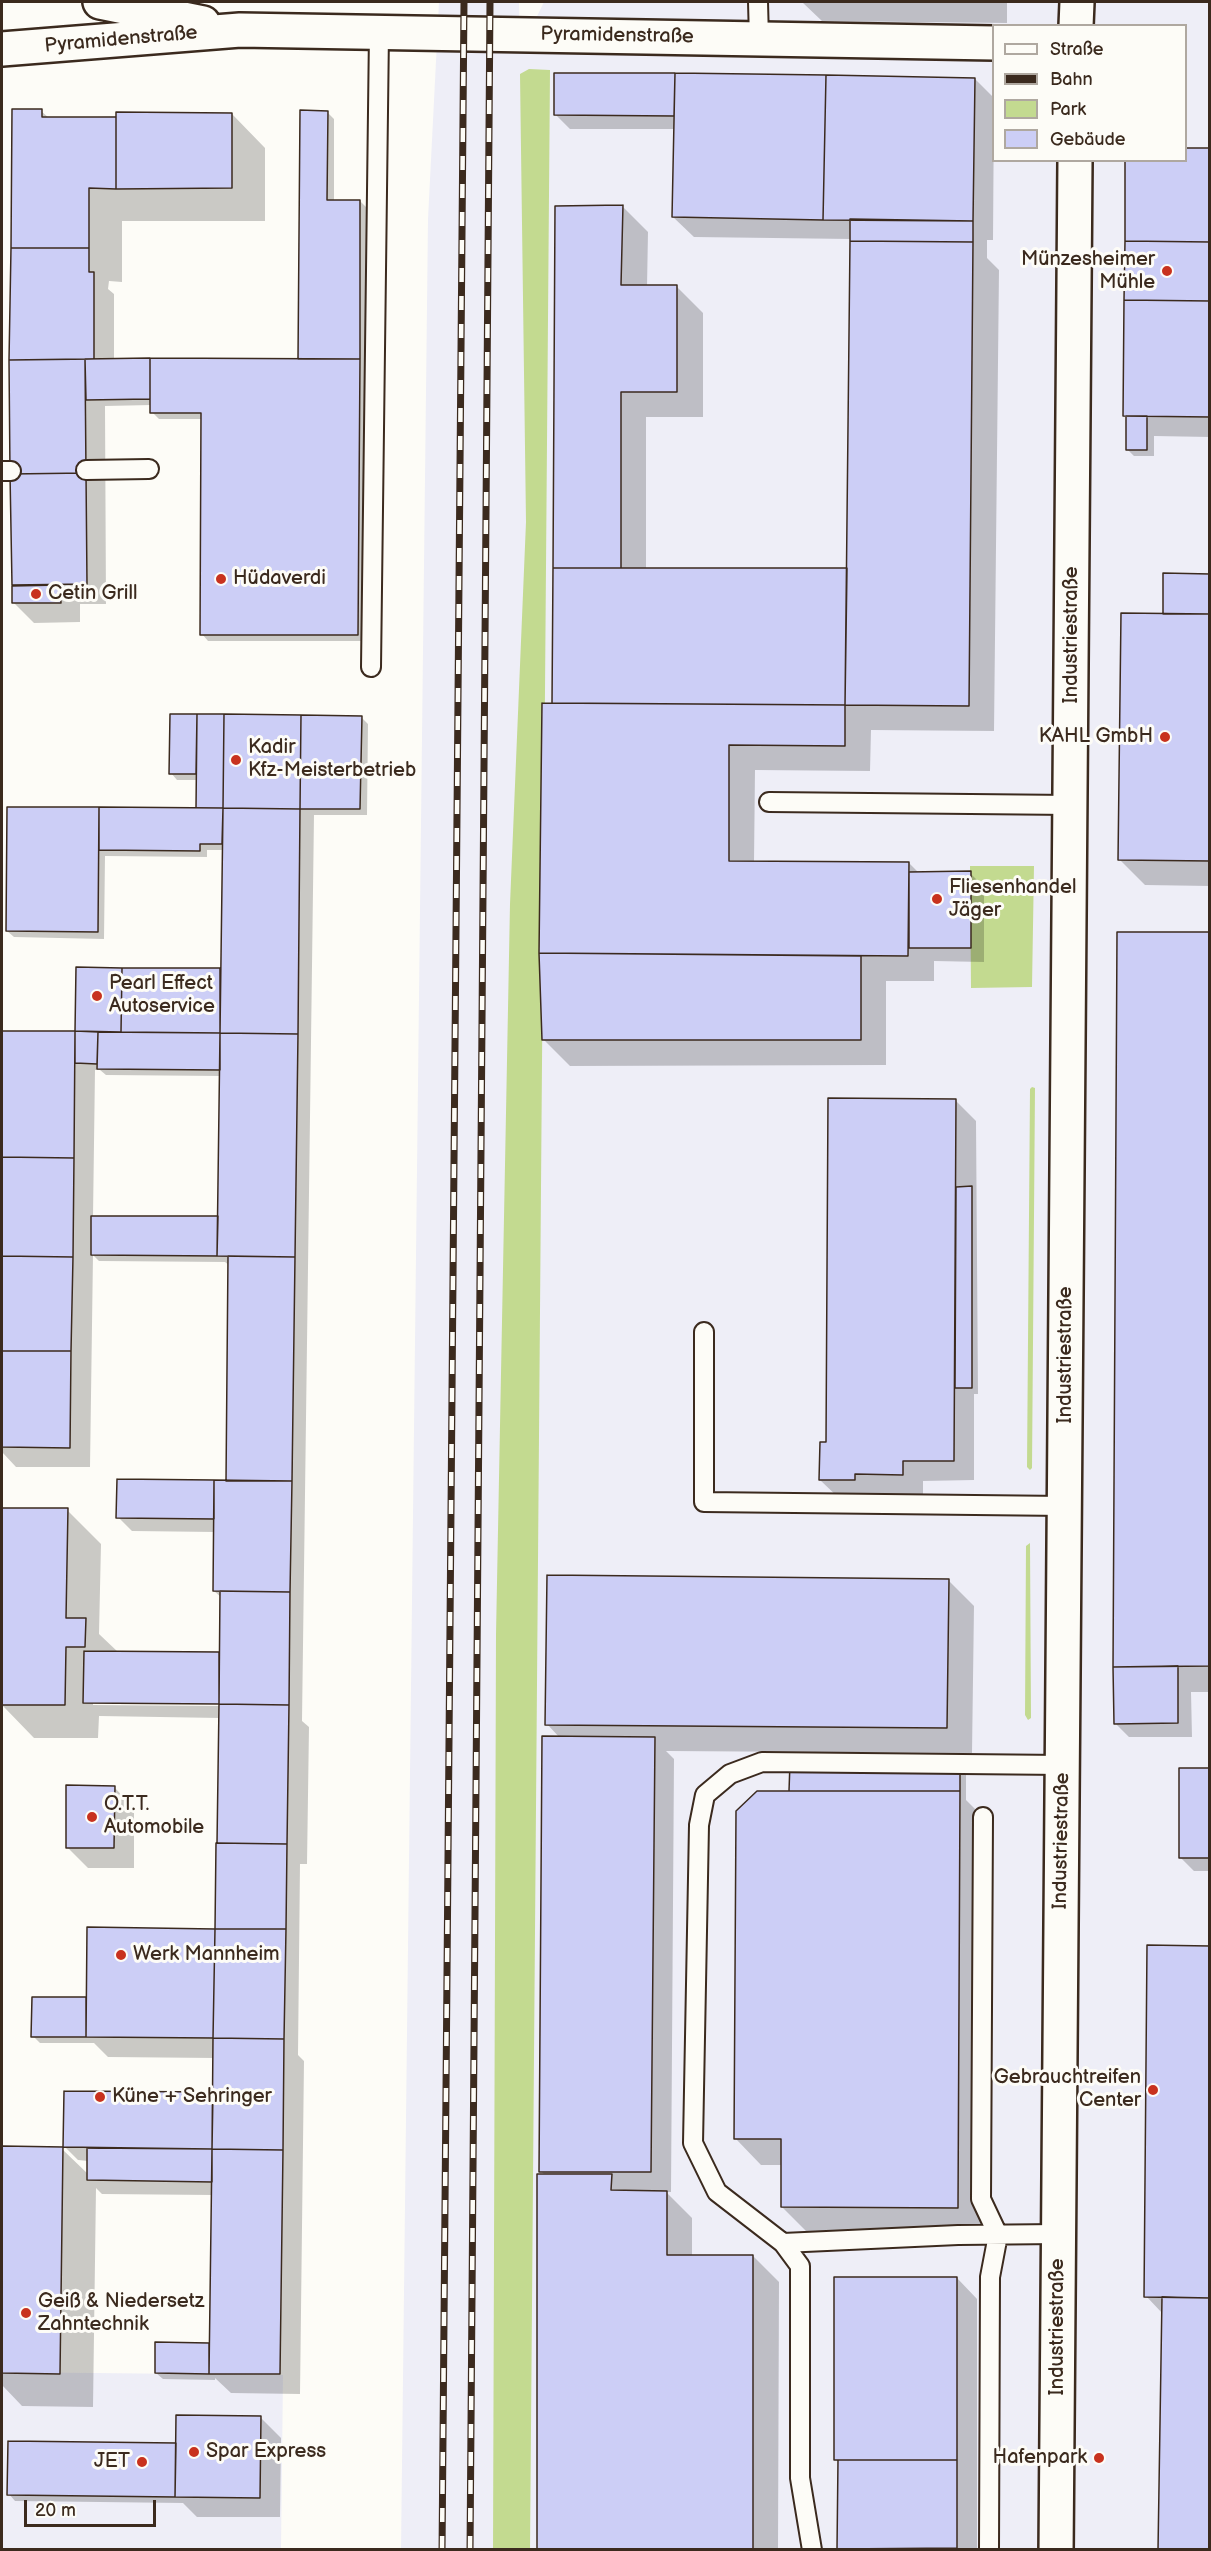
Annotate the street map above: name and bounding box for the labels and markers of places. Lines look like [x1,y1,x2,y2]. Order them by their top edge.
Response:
place label: Münzesheimer Mühle [1021,248,1155,295]
marker: Münzesheimer Mühle [1160,264,1174,278]
place label: Hüdaverdi [233,567,326,591]
marker: Hüdaverdi [214,572,228,586]
place label: Cetin Grill [48,582,137,606]
marker: Cetin Grill [29,587,43,601]
place label: KAHL GmbH [1039,725,1153,749]
marker: KAHL GmbH [1158,730,1172,744]
place label: Kadir Kfz-Meisterbetrieb [248,736,416,783]
marker: Kadir Kfz-Meisterbetrieb [229,753,243,767]
place label: Fliesenhandel Jäger [949,876,1076,923]
marker: Fliesenhandel Jäger [930,892,944,906]
place label: Pearl Effect Autoservice [109,972,215,1019]
marker: Pearl Effect Autoservice [90,989,104,1003]
place label: O.T.T. Automobile [104,1793,204,1840]
marker: O.T.T. Automobile [85,1810,99,1824]
place label: Werk Mannheim [133,1943,280,1967]
marker: Werk Mannheim [114,1948,128,1962]
place label: Gebrauchtreifen Center [994,2066,1141,2113]
marker: Gebrauchtreifen Center [1146,2083,1160,2097]
place label: Küne + Sehringer [112,2085,272,2109]
marker: Küne + Sehringer [93,2090,107,2104]
place label: Geiß & Niedersetz Zahntechnik [38,2290,204,2337]
marker: Geiß & Niedersetz Zahntechnik [19,2306,33,2320]
place label: Spar Express [206,2440,326,2464]
marker: Spar Express [187,2445,201,2459]
place label: Hafenpark [993,2446,1087,2470]
place label: JET [94,2450,130,2474]
marker: Hafenpark [1092,2451,1106,2465]
marker: JET [135,2455,149,2469]

